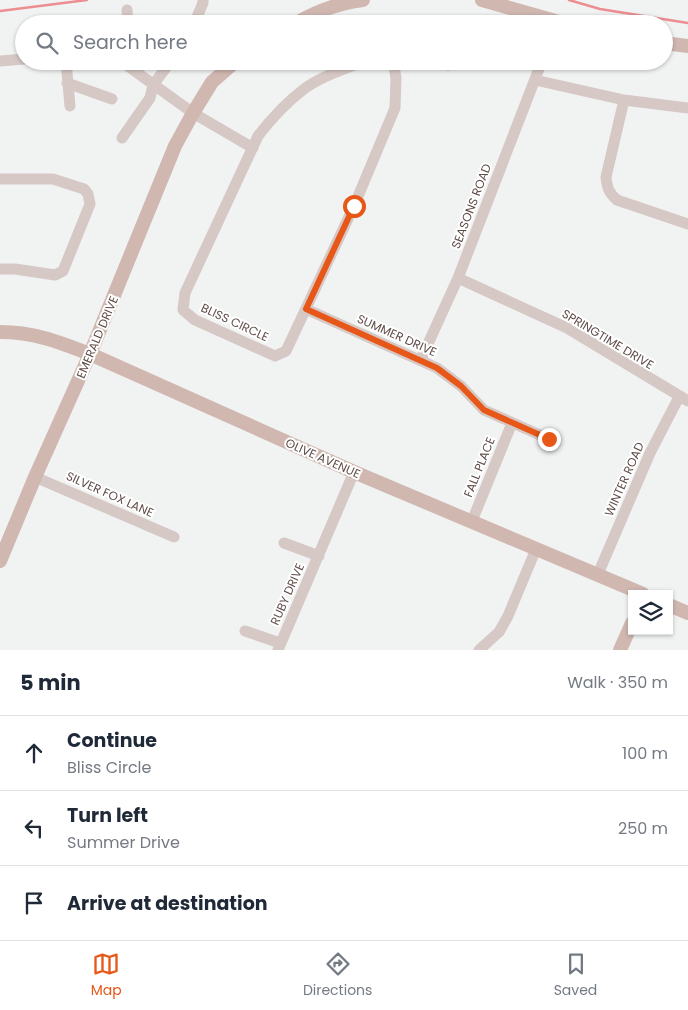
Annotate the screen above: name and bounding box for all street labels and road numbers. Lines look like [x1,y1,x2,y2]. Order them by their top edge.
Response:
street label: SEASONS ROAD [447,161,495,251]
street label: EMERALD DRIVE [72,293,122,381]
street label: BLISS CIRCLE [198,299,272,345]
street label: SPRINGTIME DRIVE [559,305,657,373]
street label: SUMMER DRIVE [355,310,439,360]
street label: OLIVE AVENUE [283,434,363,482]
street label: FALL PLACE [459,434,499,500]
street label: WINTER ROAD [600,439,648,519]
street label: SILVER FOX LANE [64,467,156,521]
street label: RUBY DRIVE [266,560,308,628]

